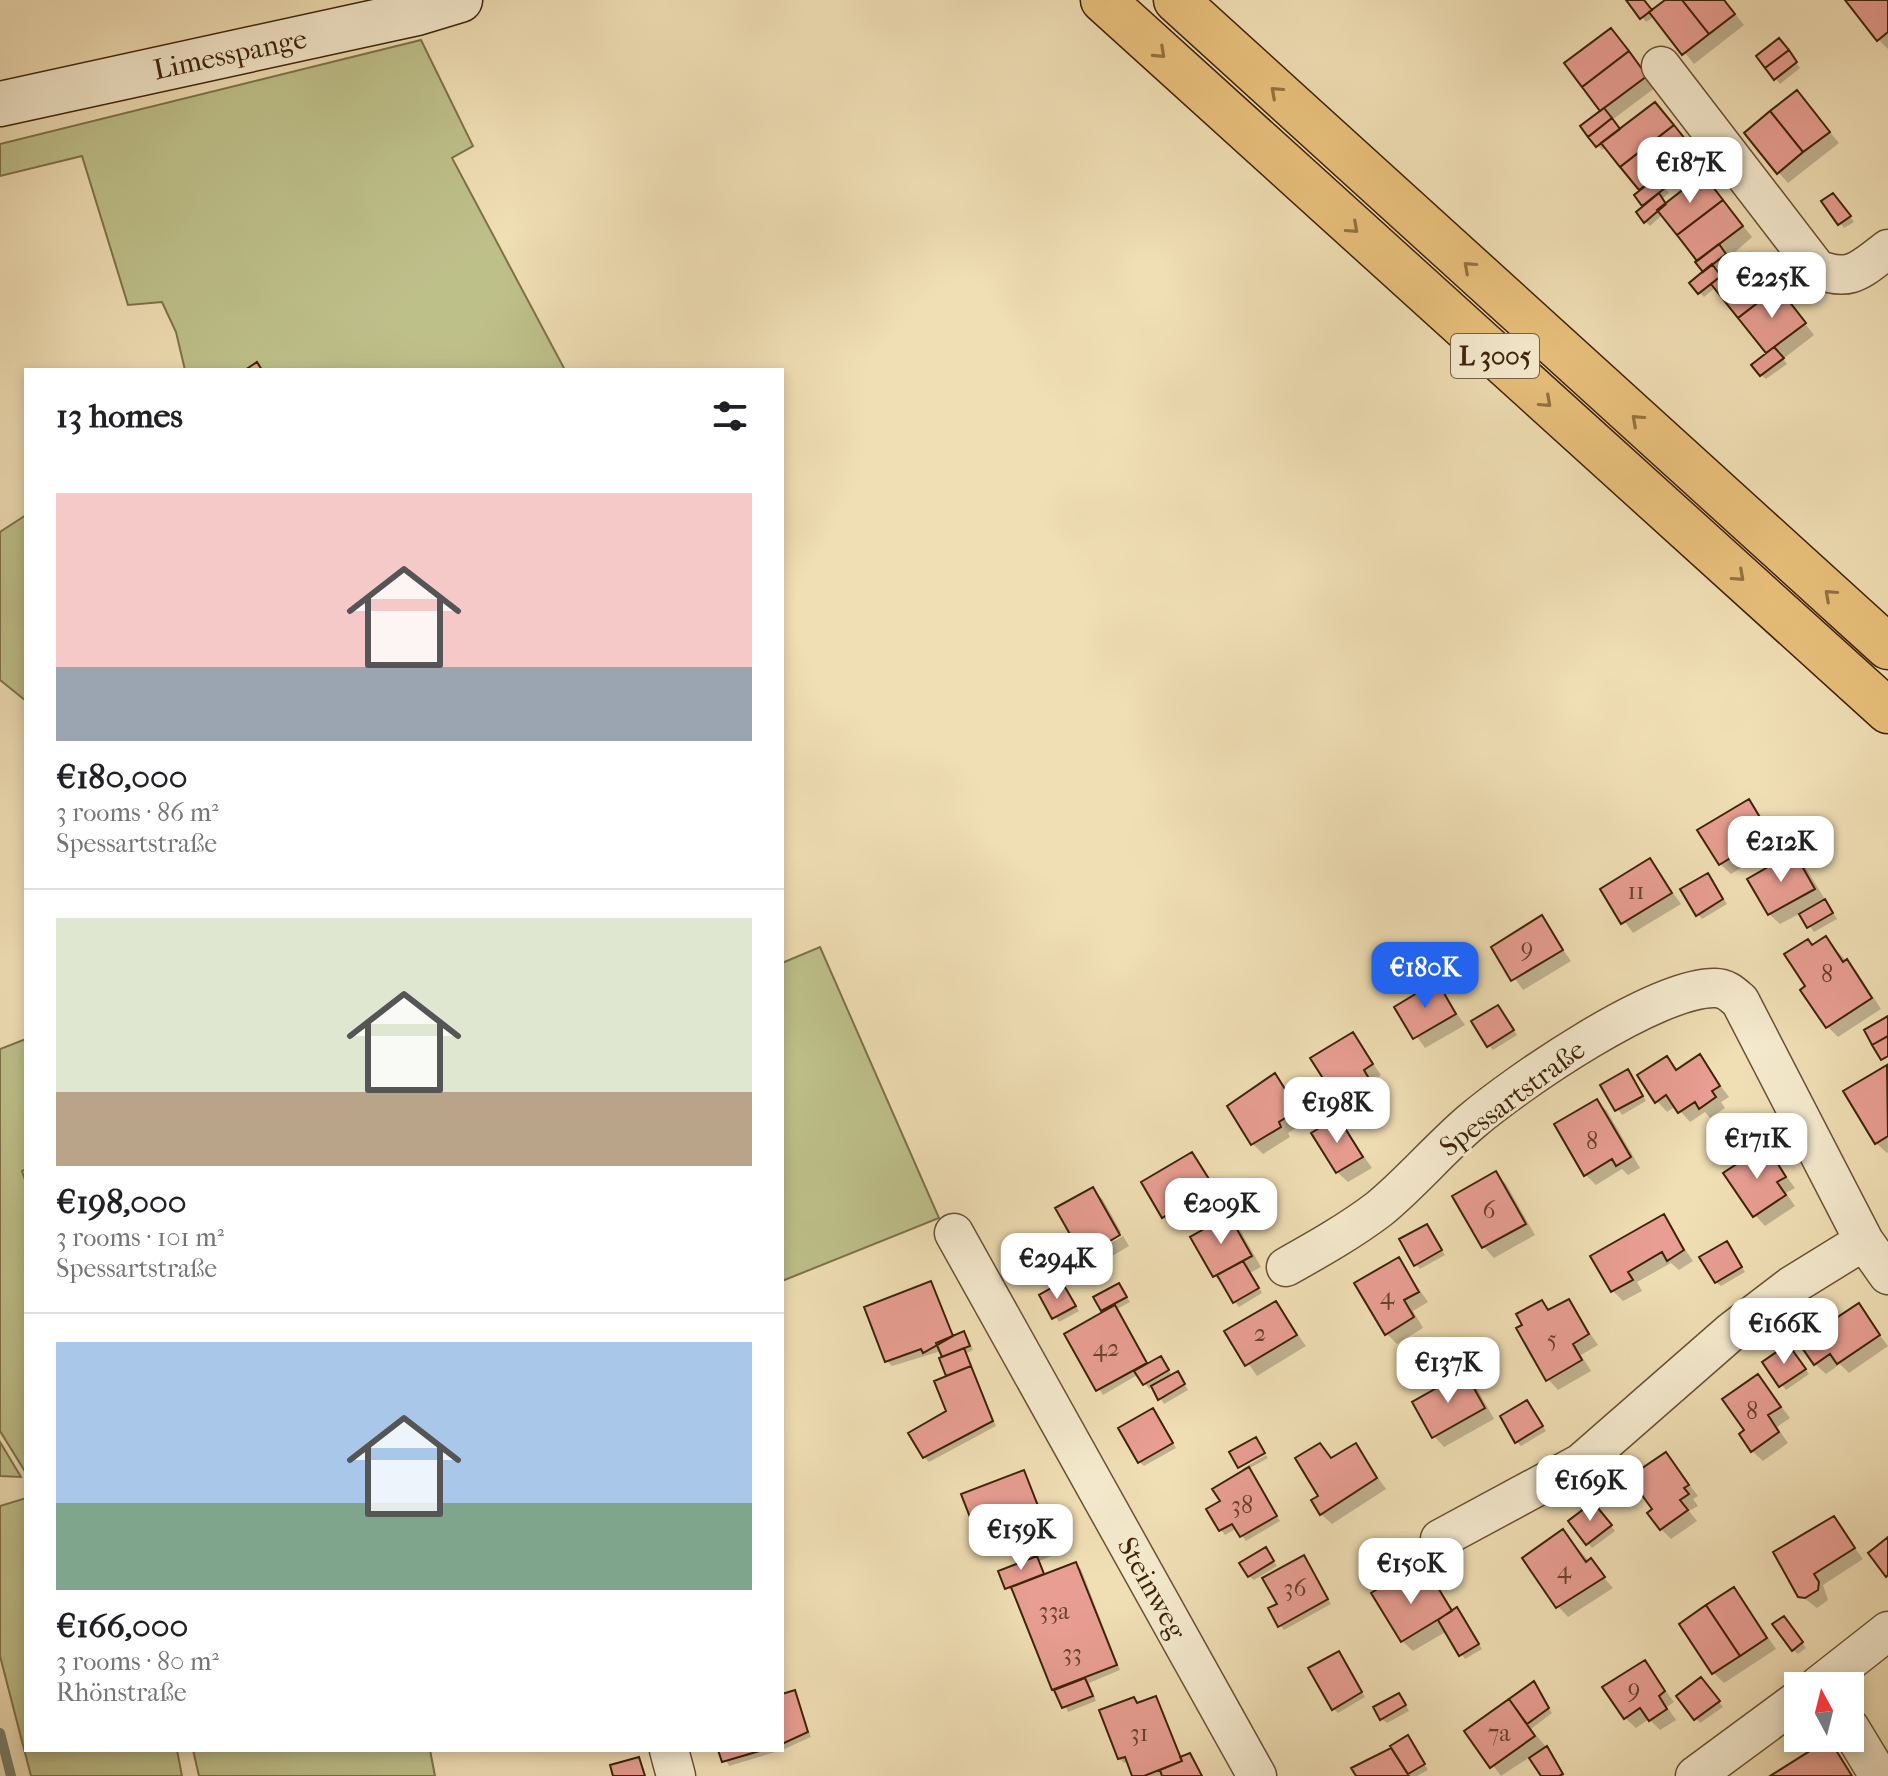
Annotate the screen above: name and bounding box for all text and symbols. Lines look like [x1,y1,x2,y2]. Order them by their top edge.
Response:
street label: Limesspange [150,22,310,86]
one-way arrow [1151,44,1165,59]
one-way arrow [1271,88,1286,102]
pin: €187K [1634,137,1746,205]
text: €187K [1655,147,1725,178]
one-way arrow [1343,218,1358,232]
pin: €225K [1716,252,1828,320]
text: €225K [1736,262,1808,293]
one-way arrow [1463,263,1478,277]
road number: L 3005 [1451,334,1539,378]
one-way arrow [1536,392,1551,406]
icon: filters [708,394,752,438]
text: 13 homes [56,396,183,436]
one-way arrow [1632,416,1647,430]
icon: home [332,545,476,689]
one-way arrow [1729,567,1744,581]
one-way arrow [1825,590,1840,604]
text: €180,000 [56,757,188,797]
text: 3 rooms · 86 m² [56,797,219,828]
pin: €212K [1725,816,1837,884]
text: €212K [1746,826,1816,857]
text: Spessartstraße [56,828,217,859]
house number: 11 [1627,877,1645,905]
house number: 9 [1521,934,1533,962]
pin: €180K [1369,942,1481,1010]
text: €180K [1389,952,1461,983]
house number: 8 [1821,960,1833,988]
icon: home [332,970,476,1114]
street label: Spessartstraße [1433,1033,1591,1163]
pin: €198K [1281,1077,1393,1145]
text: €198K [1302,1087,1372,1118]
pin: €171K [1701,1113,1813,1181]
text: €171K [1724,1123,1790,1154]
house number: 8 [1586,1127,1598,1155]
pin: €209K [1165,1178,1277,1246]
text: €198,000 [56,1182,187,1222]
text: €209K [1183,1188,1259,1219]
house number: 6 [1483,1196,1497,1224]
text: 3 rooms · 101 m² [56,1222,224,1253]
pin: €294K [1001,1233,1113,1301]
text: €294K [1019,1243,1095,1274]
text: Spessartstraße [56,1253,217,1284]
house number: 4 [1380,1282,1395,1310]
pin: €166K [1728,1298,1840,1366]
text: €166K [1748,1308,1820,1339]
house number: 2 [1254,1319,1266,1347]
house number: 5 [1547,1325,1557,1353]
house number: 42 [1093,1334,1119,1362]
pin: €137K [1392,1337,1504,1405]
text: €137K [1415,1347,1481,1378]
icon: home [332,1394,476,1538]
house number: 8 [1746,1397,1758,1425]
pin: €169K [1534,1455,1646,1523]
text: €169K [1554,1465,1626,1496]
house number: 38 [1231,1491,1253,1519]
pin: €159K [965,1504,1077,1572]
text: €159K [987,1514,1055,1545]
street label: Steinweg [1111,1531,1194,1646]
pin: €150K [1355,1538,1467,1606]
text: €150K [1376,1548,1446,1579]
house number: 4 [1557,1556,1572,1584]
house number: 36 [1284,1574,1307,1602]
house number: 33a [1039,1597,1070,1625]
text: €166,000 [56,1606,188,1646]
house number: 33 [1062,1639,1082,1667]
text: 3 rooms · 80 m² [56,1646,219,1677]
north arrow [1784,1672,1864,1752]
map controls [1784,1672,1864,1752]
house number: 9 [1628,1675,1640,1703]
text: Rhönstraße [56,1677,187,1708]
house number: 31 [1130,1719,1148,1747]
house number: 7a [1488,1719,1511,1747]

